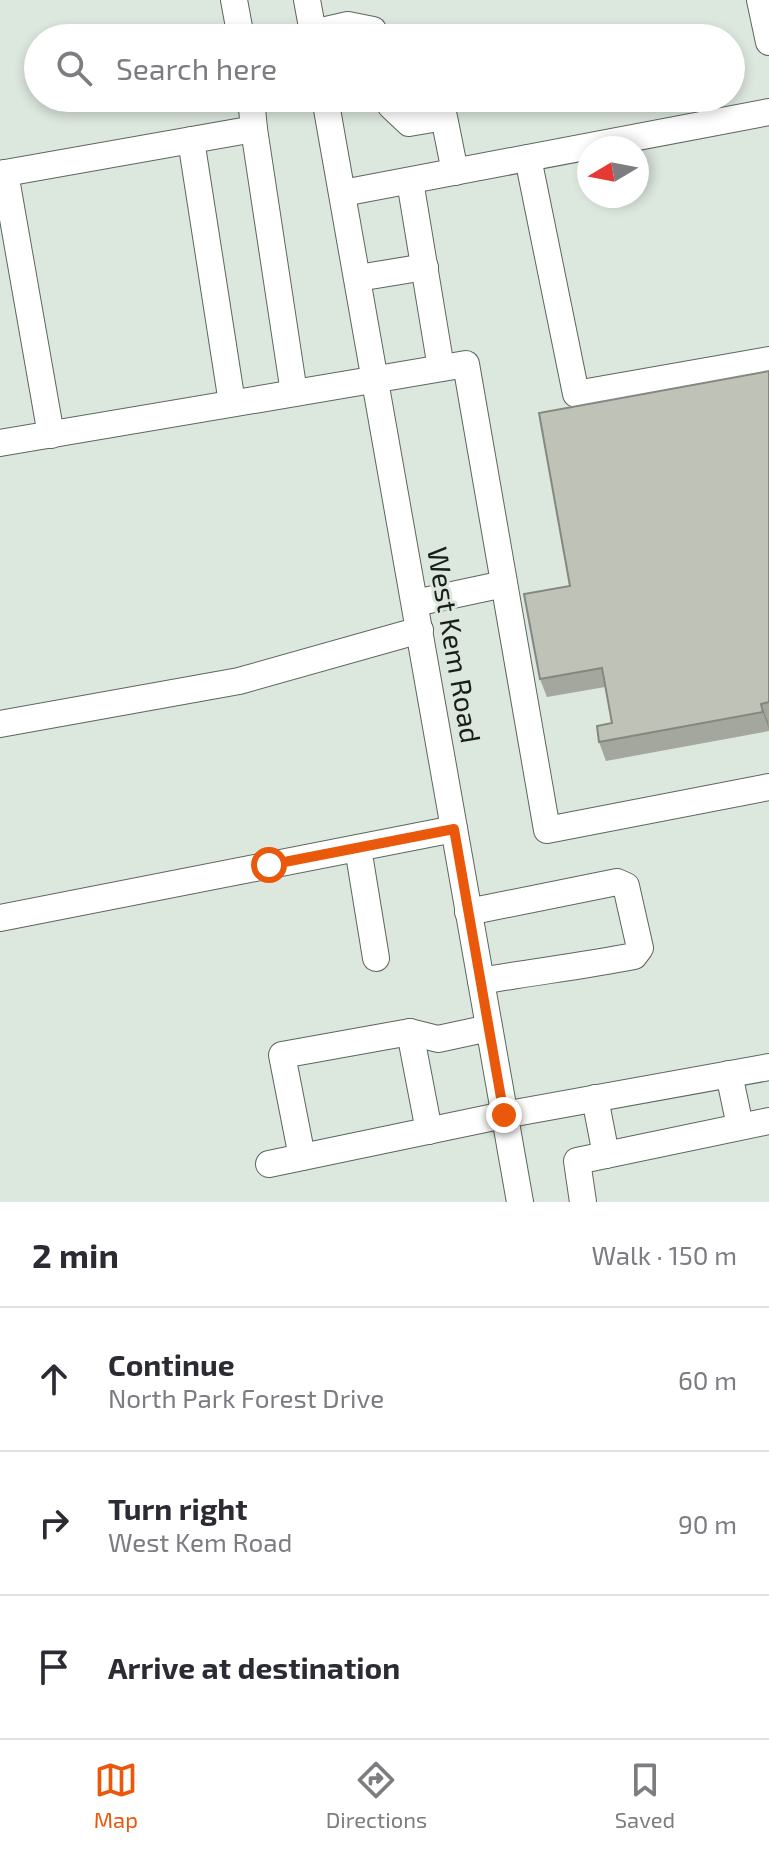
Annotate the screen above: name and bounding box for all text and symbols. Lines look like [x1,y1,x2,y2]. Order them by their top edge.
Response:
search box [24,24,745,112]
icon: search [52,46,96,90]
text: Search here [116,50,277,86]
north arrow [577,136,649,208]
street label: West Kem Road [421,544,489,746]
route start [251,847,287,883]
route end [486,1097,522,1133]
text: 2 min [32,1234,119,1275]
text: Walk · 150 m [591,1239,737,1270]
text: Continue [108,1346,235,1382]
icon: ahead [32,1357,76,1401]
text: 60 m [678,1364,737,1395]
text: North Park Forest Drive [108,1382,384,1413]
text: Turn right [108,1490,248,1526]
icon: right [32,1501,76,1545]
text: 90 m [678,1508,737,1539]
text: West Kem Road [108,1526,293,1557]
icon: arrive [32,1645,76,1689]
text: Arrive at destination [108,1649,400,1685]
tab: Map [94,1758,138,1832]
tab: Directions [326,1758,427,1832]
tab: Saved [615,1758,675,1832]

